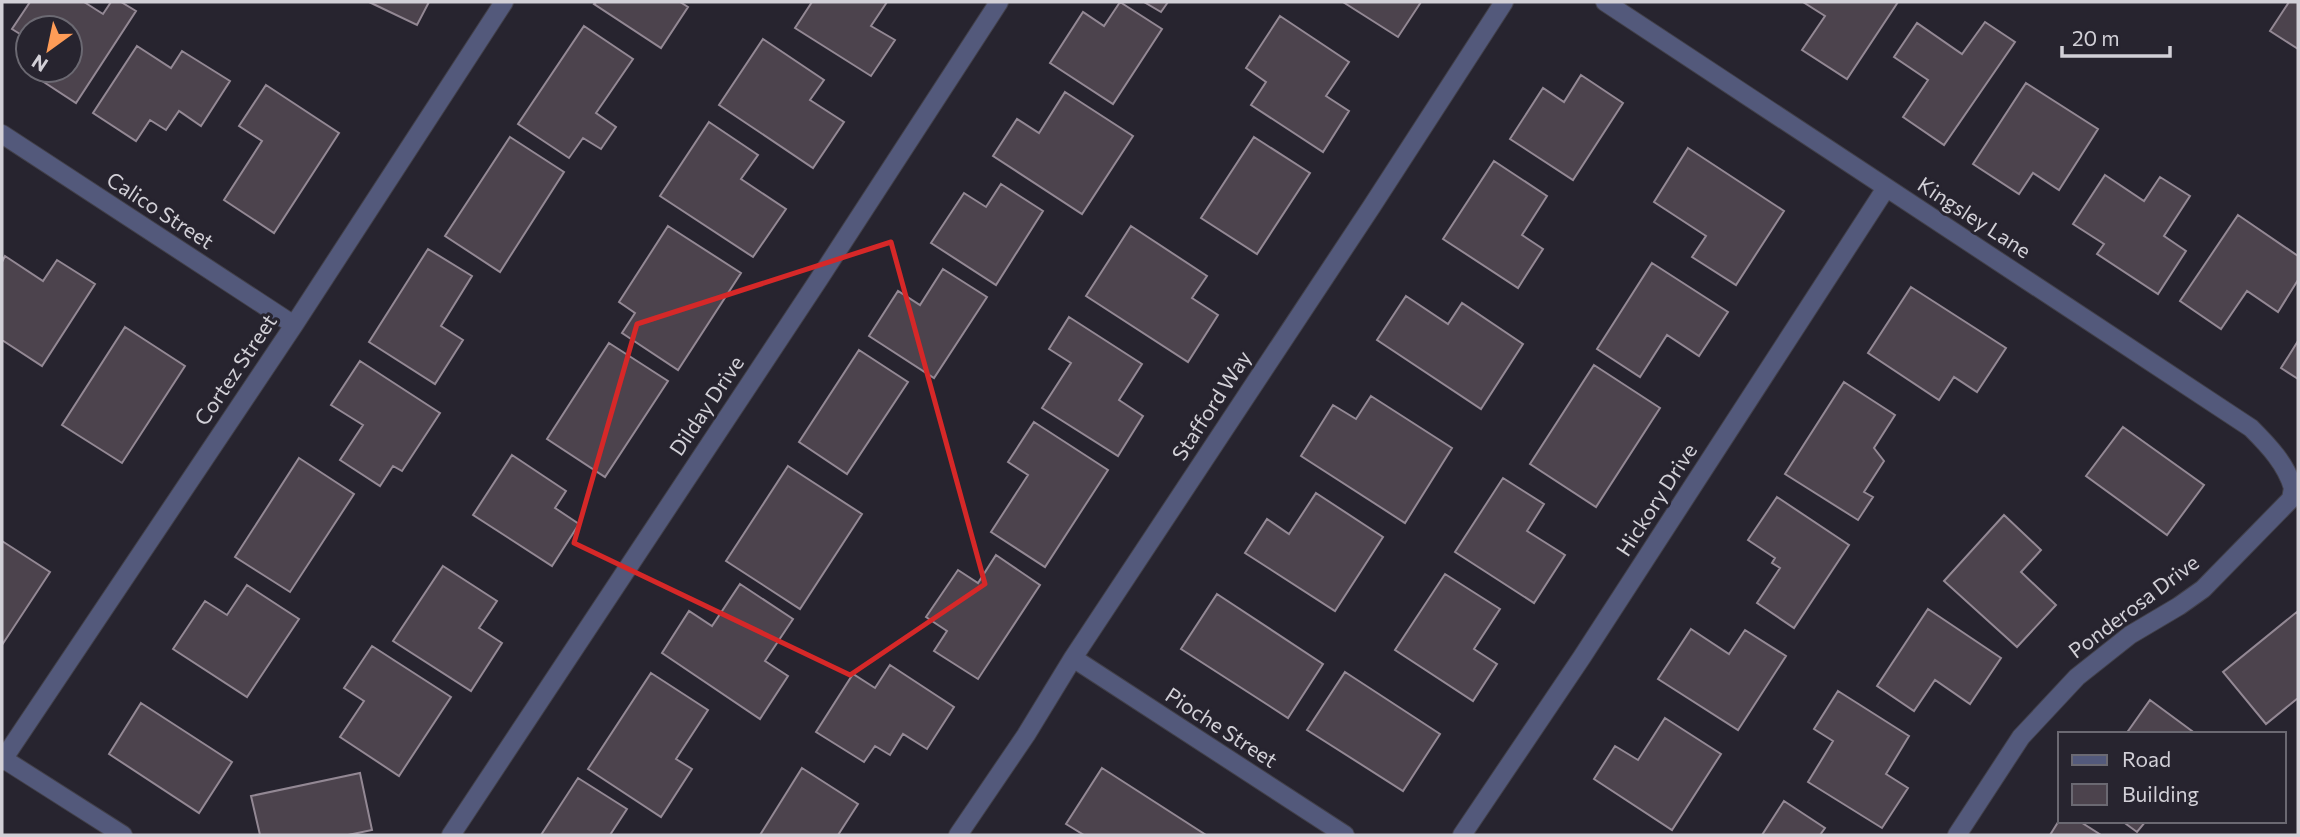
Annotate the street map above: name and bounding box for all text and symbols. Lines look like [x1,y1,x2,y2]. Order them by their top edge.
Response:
north arrow [14,14,84,84]
scale bar [2062,14,2170,58]
text: 20 m [2072,25,2120,50]
text: N [27,50,52,77]
street label: Calico Street [103,166,219,254]
street label: Kingsley Lane [1914,171,2036,263]
street label: Cortez Street [188,309,281,429]
street label: Stafford Way [1166,345,1256,465]
street label: Dilday Drive [663,351,748,460]
street label: Hickory Drive [1610,438,1701,560]
street label: Ponderosa Drive [2063,549,2203,663]
street label: Pioche Street [1161,681,1282,772]
legend [2058,732,2286,823]
text: Road [2122,746,2171,771]
text: Building [2122,781,2199,806]

